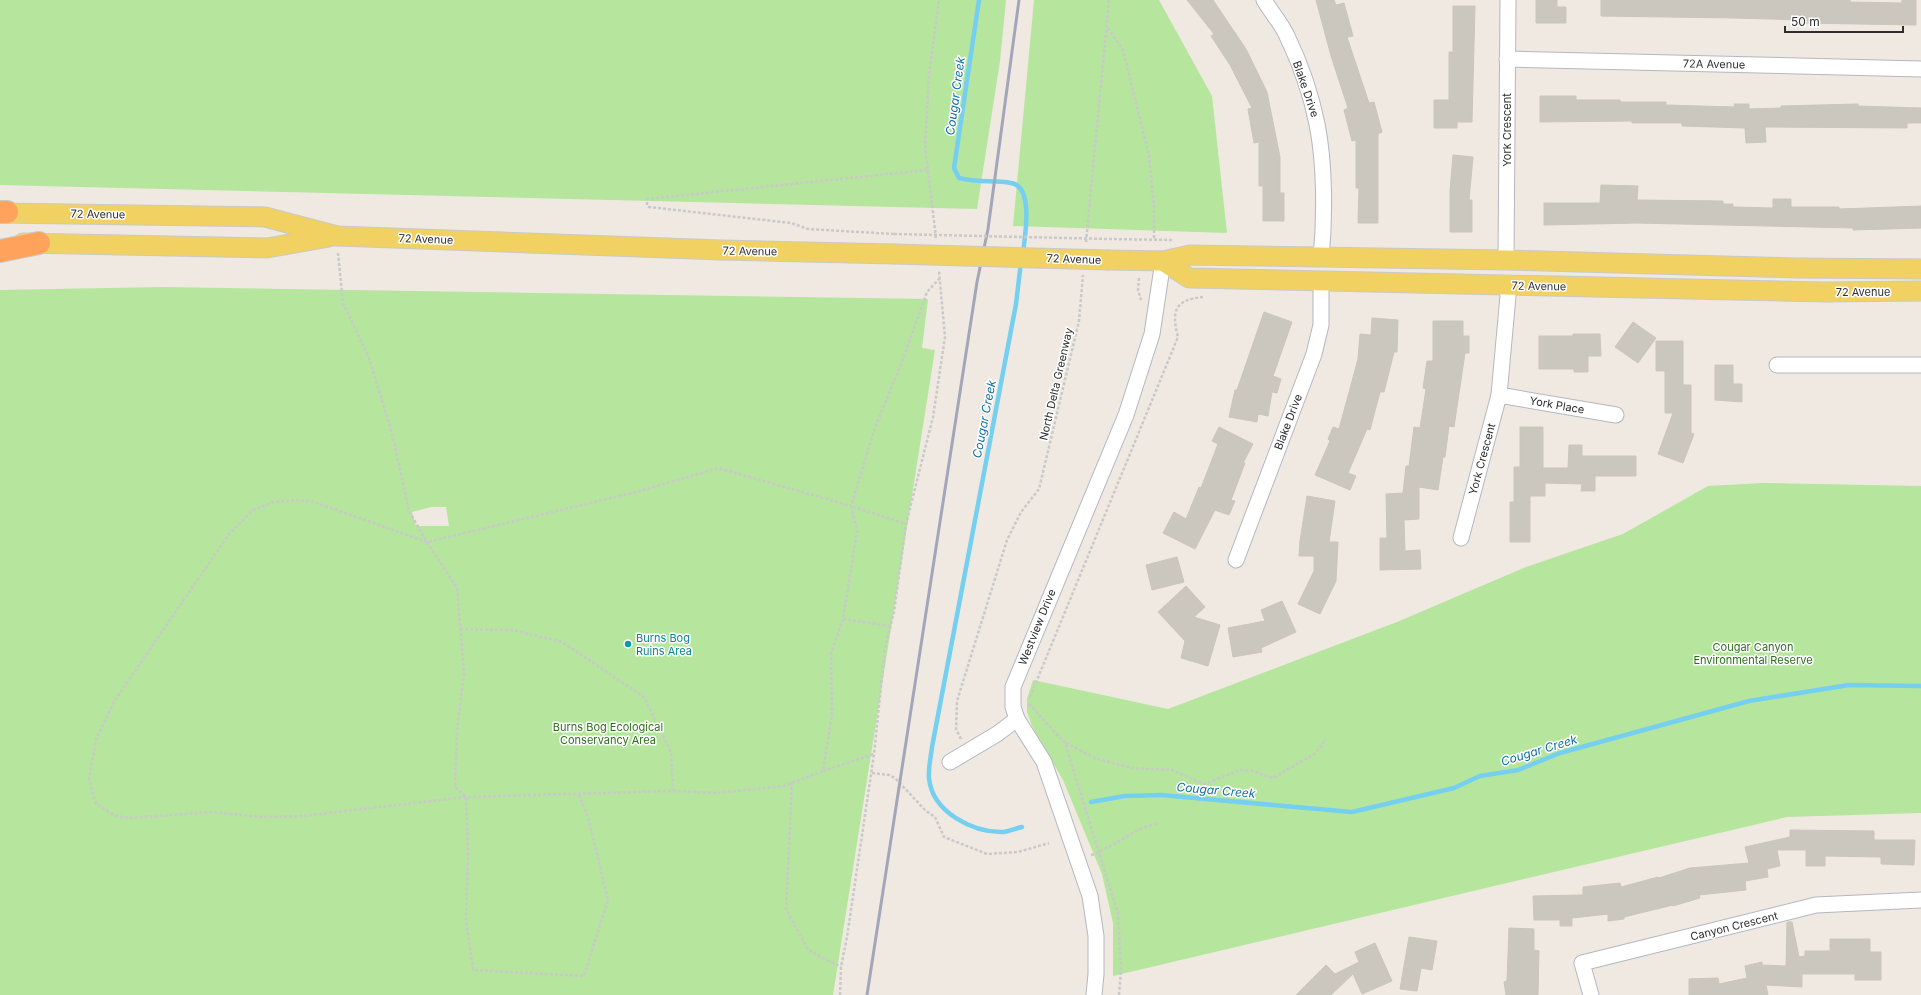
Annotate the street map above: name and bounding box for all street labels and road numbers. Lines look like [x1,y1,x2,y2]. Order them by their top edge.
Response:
street label: 72A Avenue [1683,56,1745,72]
street label: Blake Drive [1290,59,1322,119]
street label: York Crescent [1500,93,1514,167]
street label: 72 Avenue [71,207,125,221]
street label: 72 Avenue [398,231,454,247]
street label: 72 Avenue [723,244,777,258]
street label: 72 Avenue [1046,251,1102,267]
street label: 72 Avenue [1512,279,1566,293]
street label: 72 Avenue [1836,285,1890,299]
street label: North Delta Greenway [1036,326,1076,442]
street label: Blake Drive [1271,392,1305,452]
street label: York Place [1529,393,1585,417]
street label: York Crescent [1466,421,1498,496]
street label: Westview Drive [1015,587,1059,667]
street label: Canyon Crescent [1689,908,1780,944]

